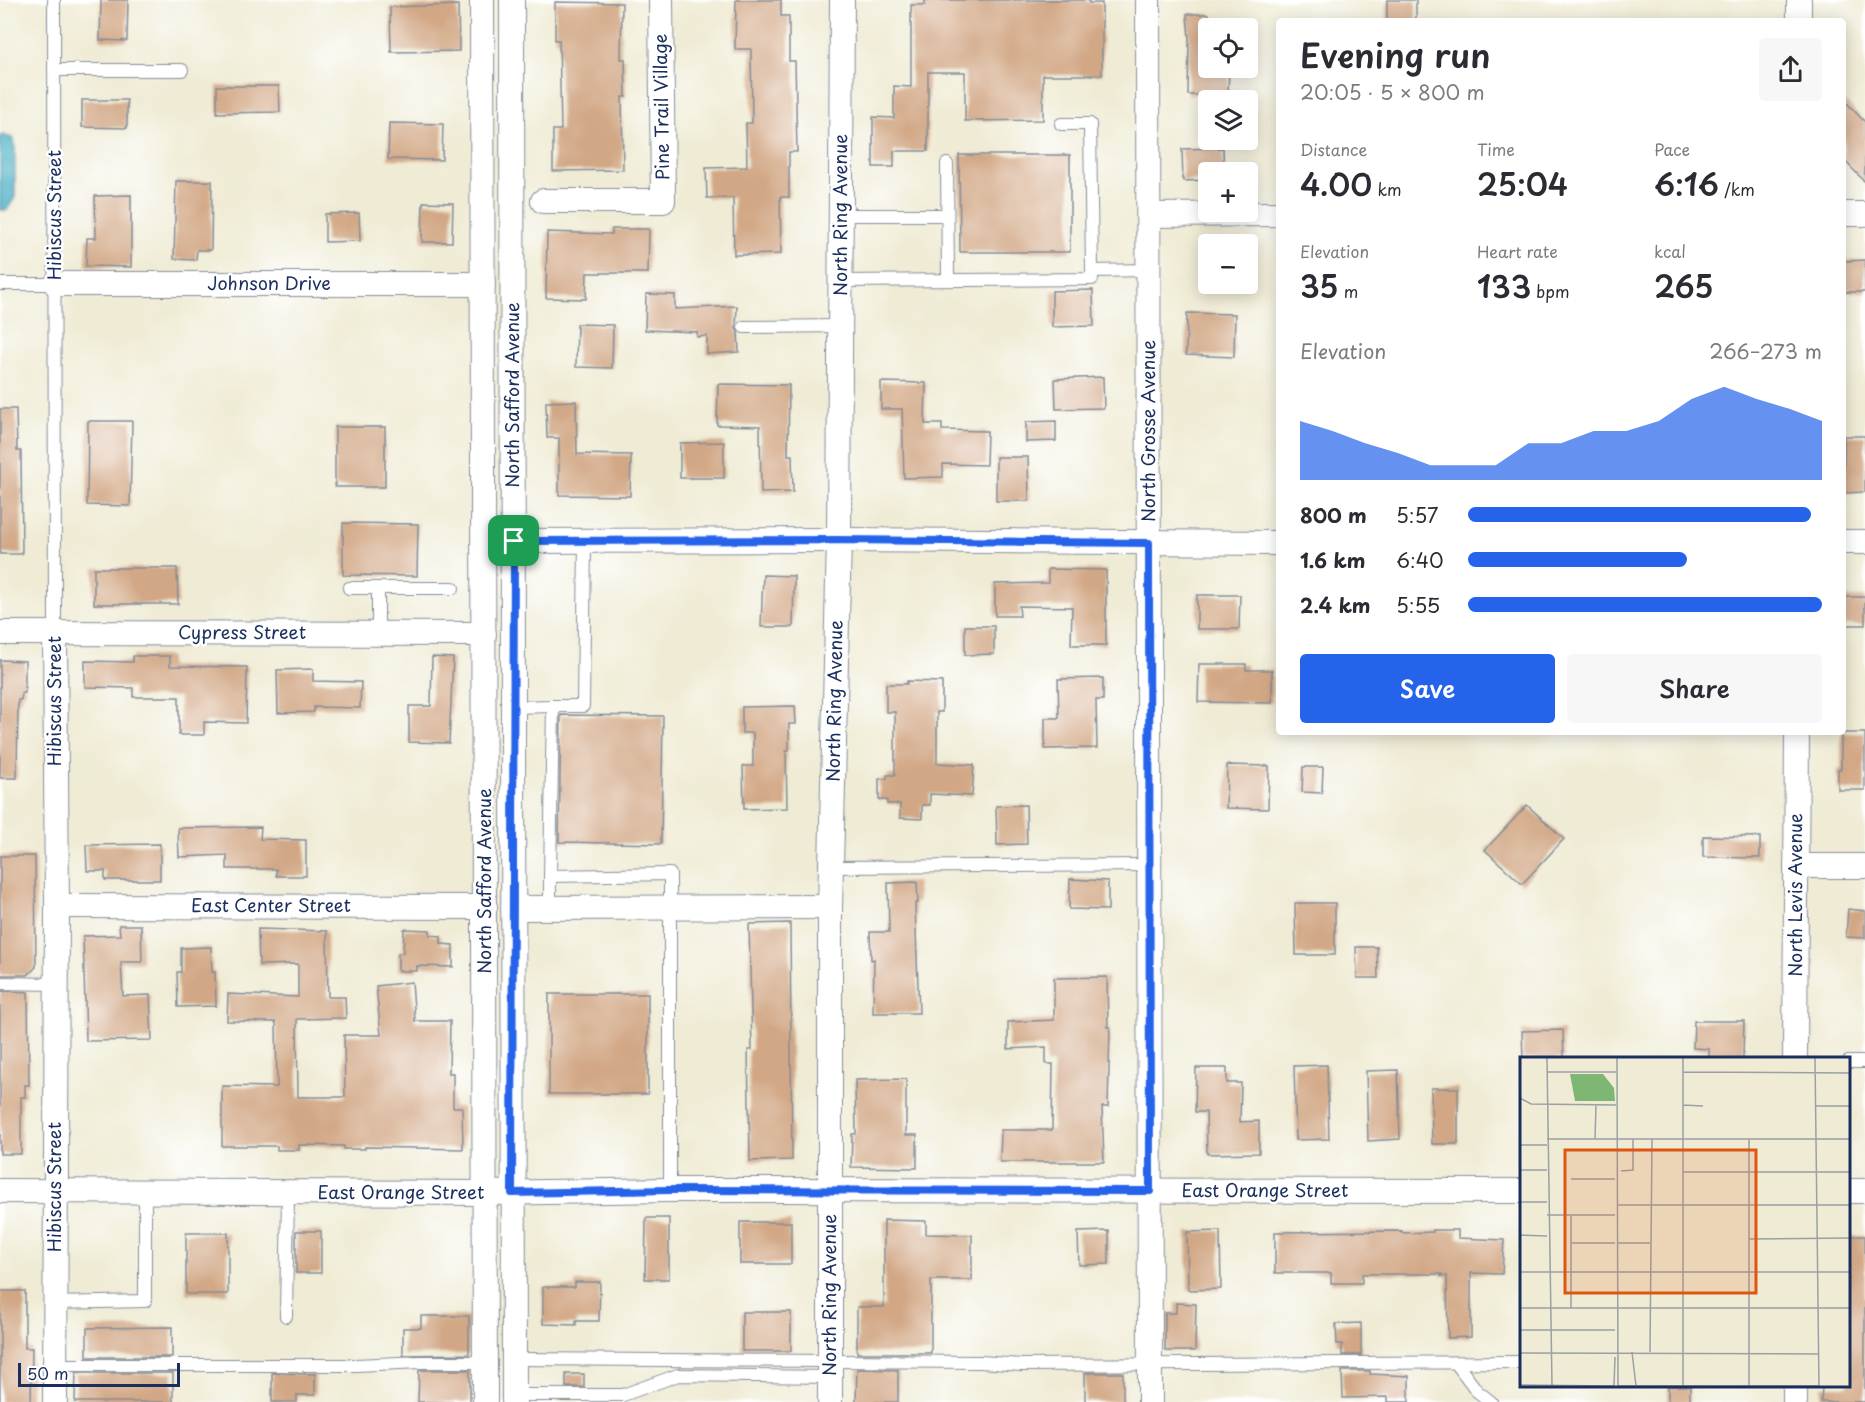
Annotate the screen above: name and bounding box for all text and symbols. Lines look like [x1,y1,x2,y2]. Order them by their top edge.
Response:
map controls [1198,18,1258,294]
button: locate [1198,18,1258,78]
text: Evening run [1300,29,1491,79]
street label: Pine Trail Village [646,34,675,180]
button: share [1759,38,1822,101]
text: 20:05 · 5 × 800 m [1300,77,1485,107]
button: layers [1198,90,1258,150]
street label: North Ring Avenue [826,134,853,296]
text: Distance [1300,137,1367,161]
text: Time [1477,137,1515,161]
text: Pace [1654,137,1690,161]
street label: Hibiscus Street [40,150,67,280]
text: 4.00 [1300,161,1372,206]
text: 25:04 [1477,161,1568,206]
text: 6:16 [1654,161,1719,206]
button: + [1198,162,1258,222]
text: km [1372,177,1402,201]
text: /km [1719,177,1755,201]
button: − [1198,234,1258,294]
text: Elevation [1300,239,1369,263]
text: Heart rate [1477,239,1558,263]
text: kcal [1654,239,1686,263]
text: 35 [1300,263,1339,308]
text: 133 [1477,263,1531,308]
text: 265 [1654,263,1714,308]
street label: Johnson Drive [207,269,331,296]
text: m [1339,279,1358,303]
text: bpm [1531,279,1569,303]
street label: North Safford Avenue [498,302,525,488]
text: Elevation [1300,336,1386,366]
text: 266–273 m [1709,336,1822,366]
street label: North Grosse Avenue [1134,340,1161,522]
text: 800 m [1300,500,1367,530]
text: 5:57 [1396,500,1439,530]
pin [488,515,539,566]
icon: arrive [497,524,530,557]
text: 1.6 km [1300,545,1365,575]
text: 6:40 [1396,545,1444,575]
text: 2.4 km [1300,590,1370,620]
text: 5:55 [1396,590,1440,620]
street label: Cypress Street [178,618,306,645]
street label: North Ring Avenue [819,620,848,782]
street label: Hibiscus Street [40,636,67,766]
button: Save [1300,654,1555,723]
button: Share [1567,654,1822,723]
street label: North Safford Avenue [470,788,497,974]
street label: North Levis Avenue [1781,813,1808,977]
street label: East Center Street [191,891,351,918]
inset map [1520,1057,1850,1387]
street label: Hibiscus Street [40,1122,67,1252]
street label: East Orange Street [1182,1176,1348,1203]
street label: East Orange Street [318,1178,484,1205]
street label: North Ring Avenue [815,1214,842,1376]
scale bar [18,1360,180,1388]
text: 50 m [27,1361,68,1385]

